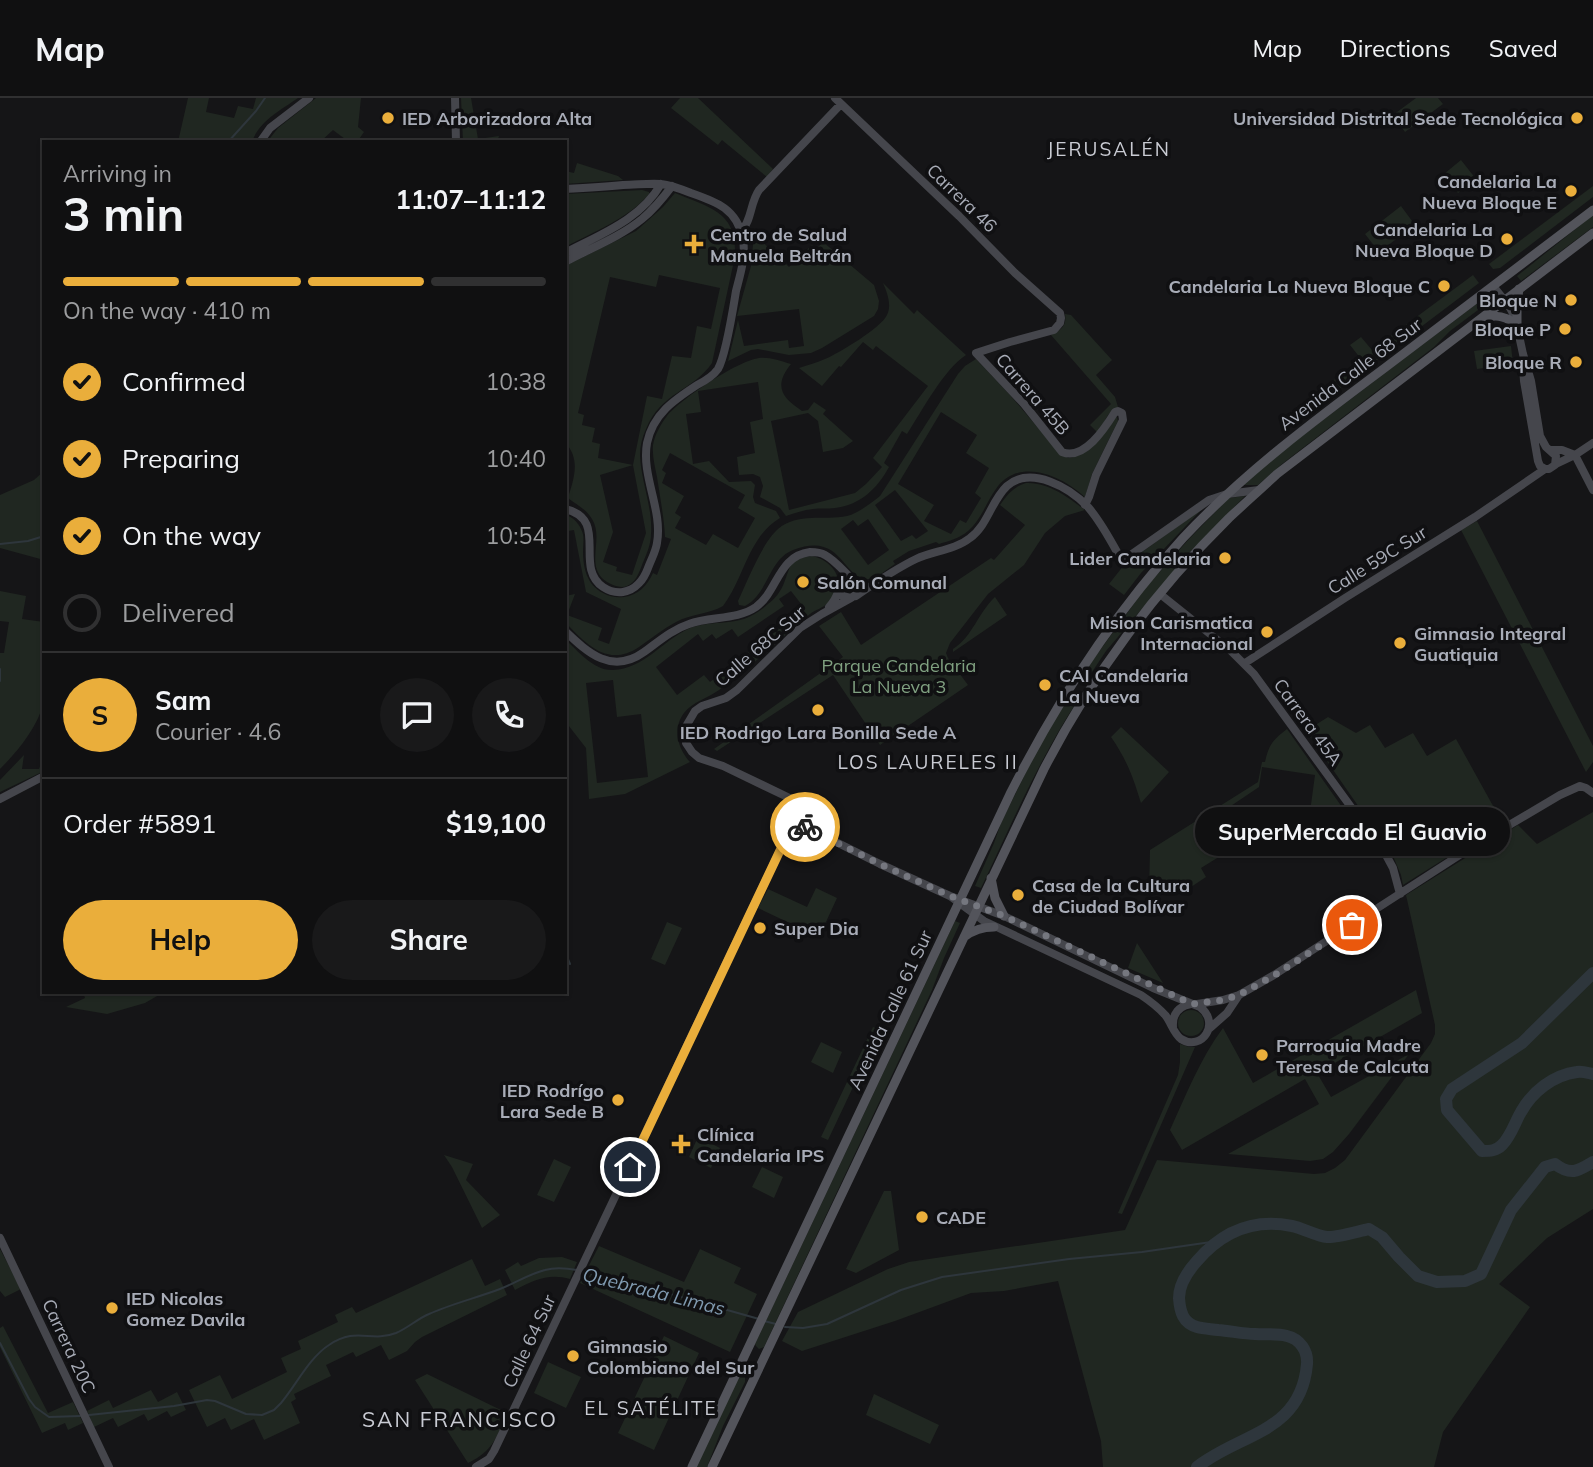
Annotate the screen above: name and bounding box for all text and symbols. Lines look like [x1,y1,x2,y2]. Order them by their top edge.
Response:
text: Map [35,28,105,69]
text: Map [1252,33,1302,63]
text: Directions [1340,33,1451,63]
text: Saved [1489,33,1558,63]
place label: IED Arborizadora Alta [402,107,592,130]
place label: Universidad Distrital Sede Tecnológica [1233,107,1563,130]
marker: IED Arborizadora Alta [380,110,396,126]
marker: Universidad Distrital Sede Tecnológica [1569,110,1585,126]
district label: JERUSALÉN [1047,137,1171,161]
text: Arriving in [63,159,172,188]
street label: Carrera 46 [922,159,1002,237]
place label: Candelaria La Nueva Bloque E [1422,170,1557,214]
text: 11:07–11:12 [395,183,546,216]
marker: Candelaria La Nueva Bloque E [1563,183,1579,199]
text: 3 min [63,185,184,243]
place label: Candelaria La Nueva Bloque D [1355,218,1493,262]
place label: Centro de Salud Manuela Beltrán [710,223,852,267]
marker: Candelaria La Nueva Bloque D [1499,231,1515,247]
marker: Centro de Salud Manuela Beltrán [684,234,704,254]
place label: Candelaria La Nueva Bloque C [1169,275,1430,298]
marker: Candelaria La Nueva Bloque C [1436,278,1452,294]
place label: Bloque N [1479,289,1557,312]
marker: Bloque N [1563,292,1579,308]
text: On the way · 410 m [63,296,271,325]
street label: Avenida Calle 68 Sur [1274,312,1427,435]
place label: Bloque P [1475,318,1551,341]
marker: Bloque P [1557,321,1573,337]
street label: Carrera 45B [991,348,1075,440]
place label: Bloque R [1485,351,1562,374]
marker: Bloque R [1568,354,1584,370]
icon: check [63,363,101,401]
text: Confirmed [122,365,246,398]
text: 10:38 [486,367,546,396]
icon: check [63,440,101,478]
text: Preparing [122,442,240,475]
text: 10:40 [486,444,546,473]
icon: check [63,517,101,555]
text: On the way [122,519,261,552]
street label: Calle 59C Sur [1323,520,1431,600]
text: 10:54 [486,521,546,550]
place label: Lider Candelaria [1069,547,1211,570]
marker: Lider Candelaria [1217,550,1233,566]
place label: Salón Comunal [817,571,947,594]
marker: Salón Comunal [795,574,811,590]
text: Delivered [122,596,235,629]
street label: Calle 68C Sur [710,600,810,692]
place label: Mision Carismatica Internacional [1089,611,1253,655]
place label: Gimnasio Integral Guatiquia [1414,622,1566,666]
marker: Mision Carismatica Internacional [1259,624,1275,640]
marker: Gimnasio Integral Guatiquia [1392,635,1408,651]
park label: Parque Candelaria La Nueva 3 [822,654,976,698]
place label: CAI Candelaria La Nueva [1059,664,1188,708]
street label: Carrera 45A [1269,674,1347,770]
marker: CAI Candelaria La Nueva [1037,677,1053,693]
button: chat [380,678,454,752]
button: phone [472,678,546,752]
text: Sam [155,684,211,717]
text: S [92,699,108,732]
marker: IED Rodrigo Lara Bonilla Sede A [810,702,826,718]
text: Courier · 4.6 [155,717,281,746]
place label: IED Rodrigo Lara Bonilla Sede A [680,721,957,744]
district label: LOS LAURELES II [837,750,1019,774]
courier [770,792,840,862]
callout: SuperMercado El Guavio [1194,806,1510,855]
text: Order #5891 [63,807,216,840]
text: $19,100 [446,807,546,840]
icon: bike [786,808,824,846]
text: SuperMercado El Guavio [1218,817,1487,846]
place label: Casa de la Cultura de Ciudad Bolívar [1032,874,1190,918]
marker: Casa de la Cultura de Ciudad Bolívar [1010,887,1026,903]
pin [1322,895,1382,955]
button: Help [63,900,298,980]
button: Share [312,900,546,980]
icon: bag [1333,906,1371,944]
place label: Super Dia [774,917,859,940]
marker: Super Dia [752,920,768,936]
street label: Avenida Calle 61 Sur [843,926,937,1093]
place label: Parroquia Madre Teresa de Calcuta [1276,1034,1429,1078]
marker: Parroquia Madre Teresa de Calcuta [1254,1047,1270,1063]
place label: IED Rodrígo Lara Sede B [500,1079,604,1123]
marker: IED Rodrígo Lara Sede B [610,1092,626,1108]
place label: Clínica Candelaria IPS [697,1123,824,1167]
marker: Clínica Candelaria IPS [671,1134,691,1154]
pin [600,1137,660,1197]
icon: home [611,1148,649,1186]
place label: CADE [936,1206,986,1229]
marker: CADE [914,1209,930,1225]
water label: Quebrada Limas [580,1262,728,1320]
place label: IED Nicolas Gomez Davila [126,1287,245,1331]
street label: Calle 64 Sur [497,1290,561,1391]
street label: Carrera 20C [37,1295,101,1397]
marker: IED Nicolas Gomez Davila [104,1300,120,1316]
place label: Gimnasio Colombiano del Sur [587,1335,755,1379]
marker: Gimnasio Colombiano del Sur [565,1348,581,1364]
district label: EL SATÉLITE [584,1396,718,1420]
district label: SAN FRANCISCO [362,1406,558,1432]

